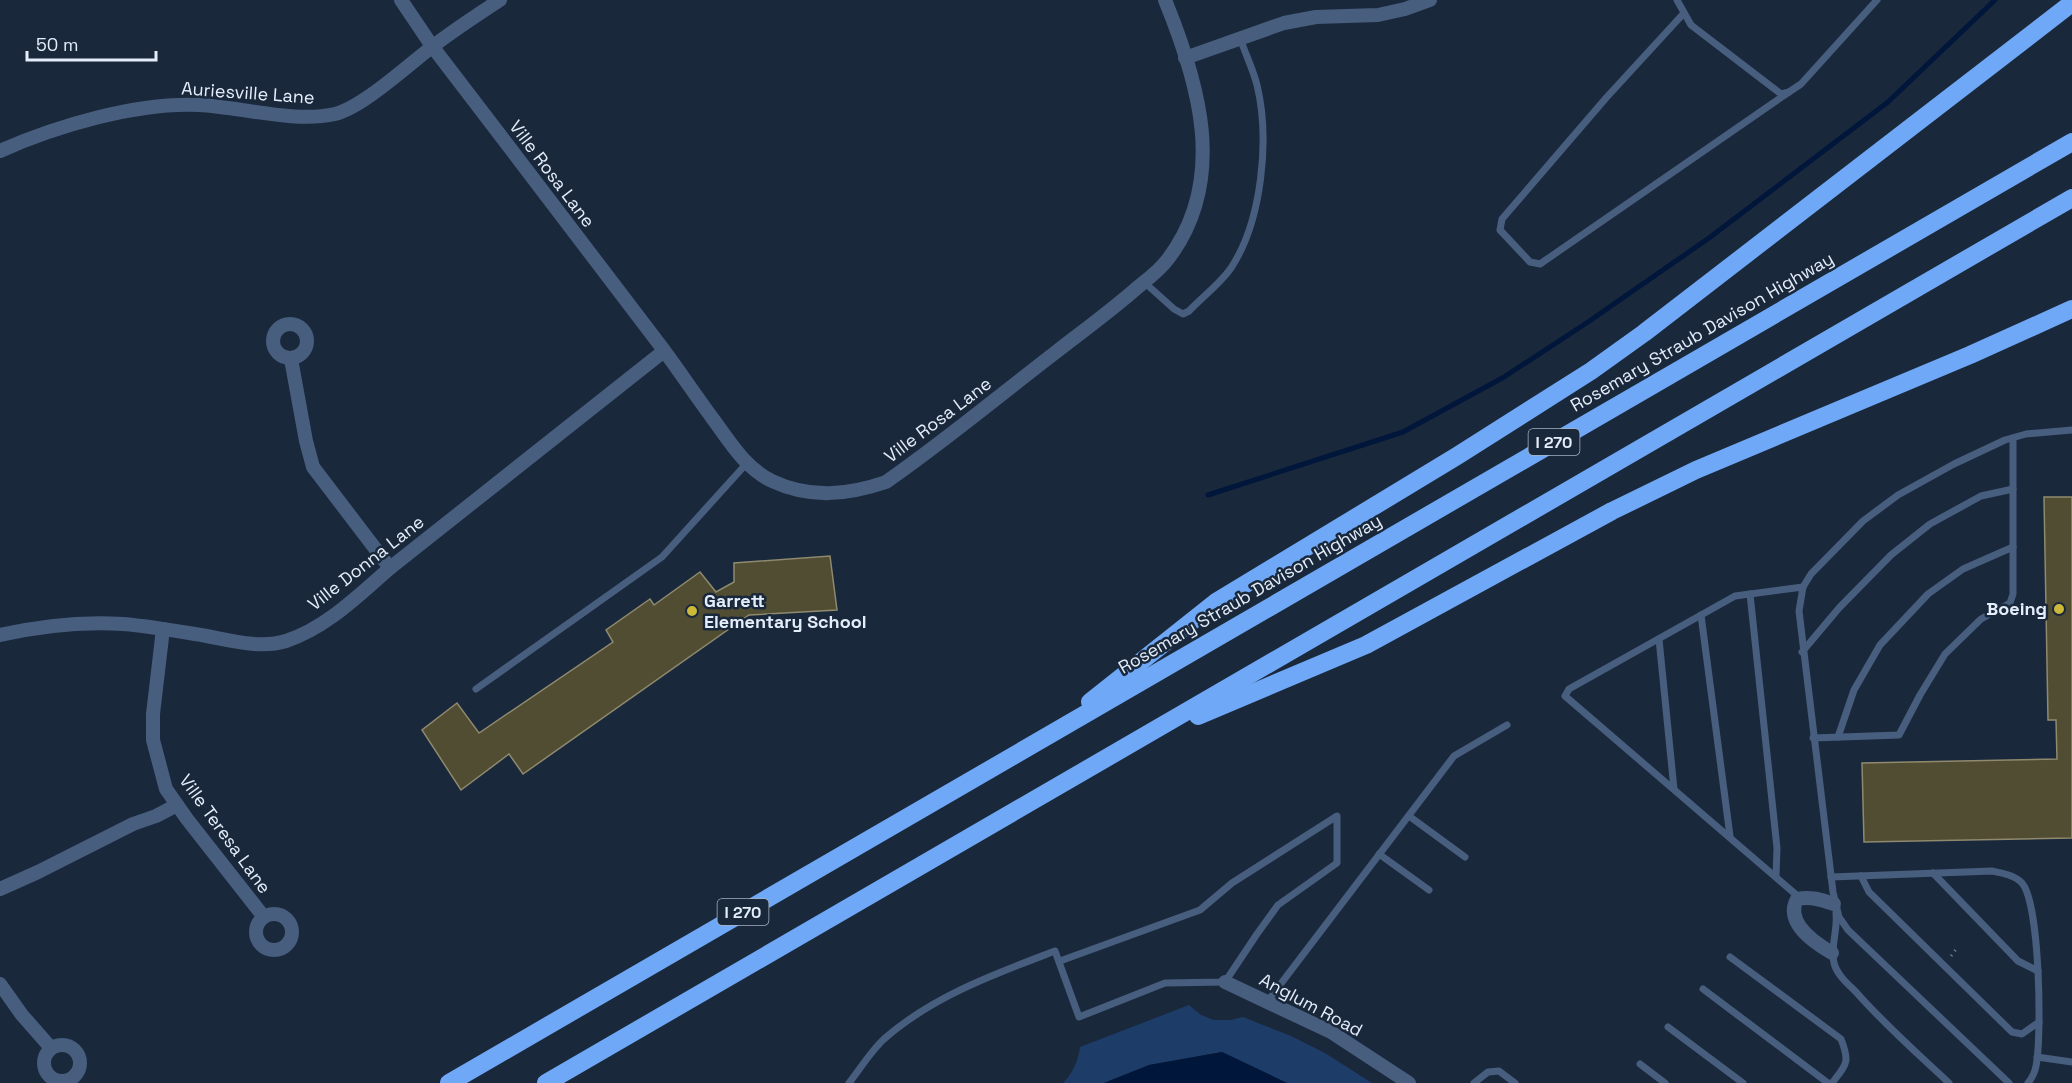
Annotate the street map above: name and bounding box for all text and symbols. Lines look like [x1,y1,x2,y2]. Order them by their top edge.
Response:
scale bar [27,24,156,62]
text: 50 m [36,33,78,56]
street label: Auriesville Lane [181,76,315,109]
street label: Ville Rosa Lane [505,116,600,232]
street label: Rosemary Straub Davison Highway [1566,247,1838,417]
street label: Ville Rosa Lane [880,372,996,467]
road number: I 270 [1528,429,1580,455]
street label: Rosemary Straub Davison Highway [1114,509,1386,679]
street label: Ville Donna Lane [303,510,429,615]
place label: Garrett Elementary School [704,589,867,633]
place label: Boeing [1986,597,2047,620]
marker: Boeing [2052,602,2066,616]
marker: Garrett Elementary School [685,604,699,618]
street label: Ville Teresa Lane [174,770,276,898]
road number: I 270 [718,899,768,925]
street label: Anglum Road [1256,968,1367,1041]

